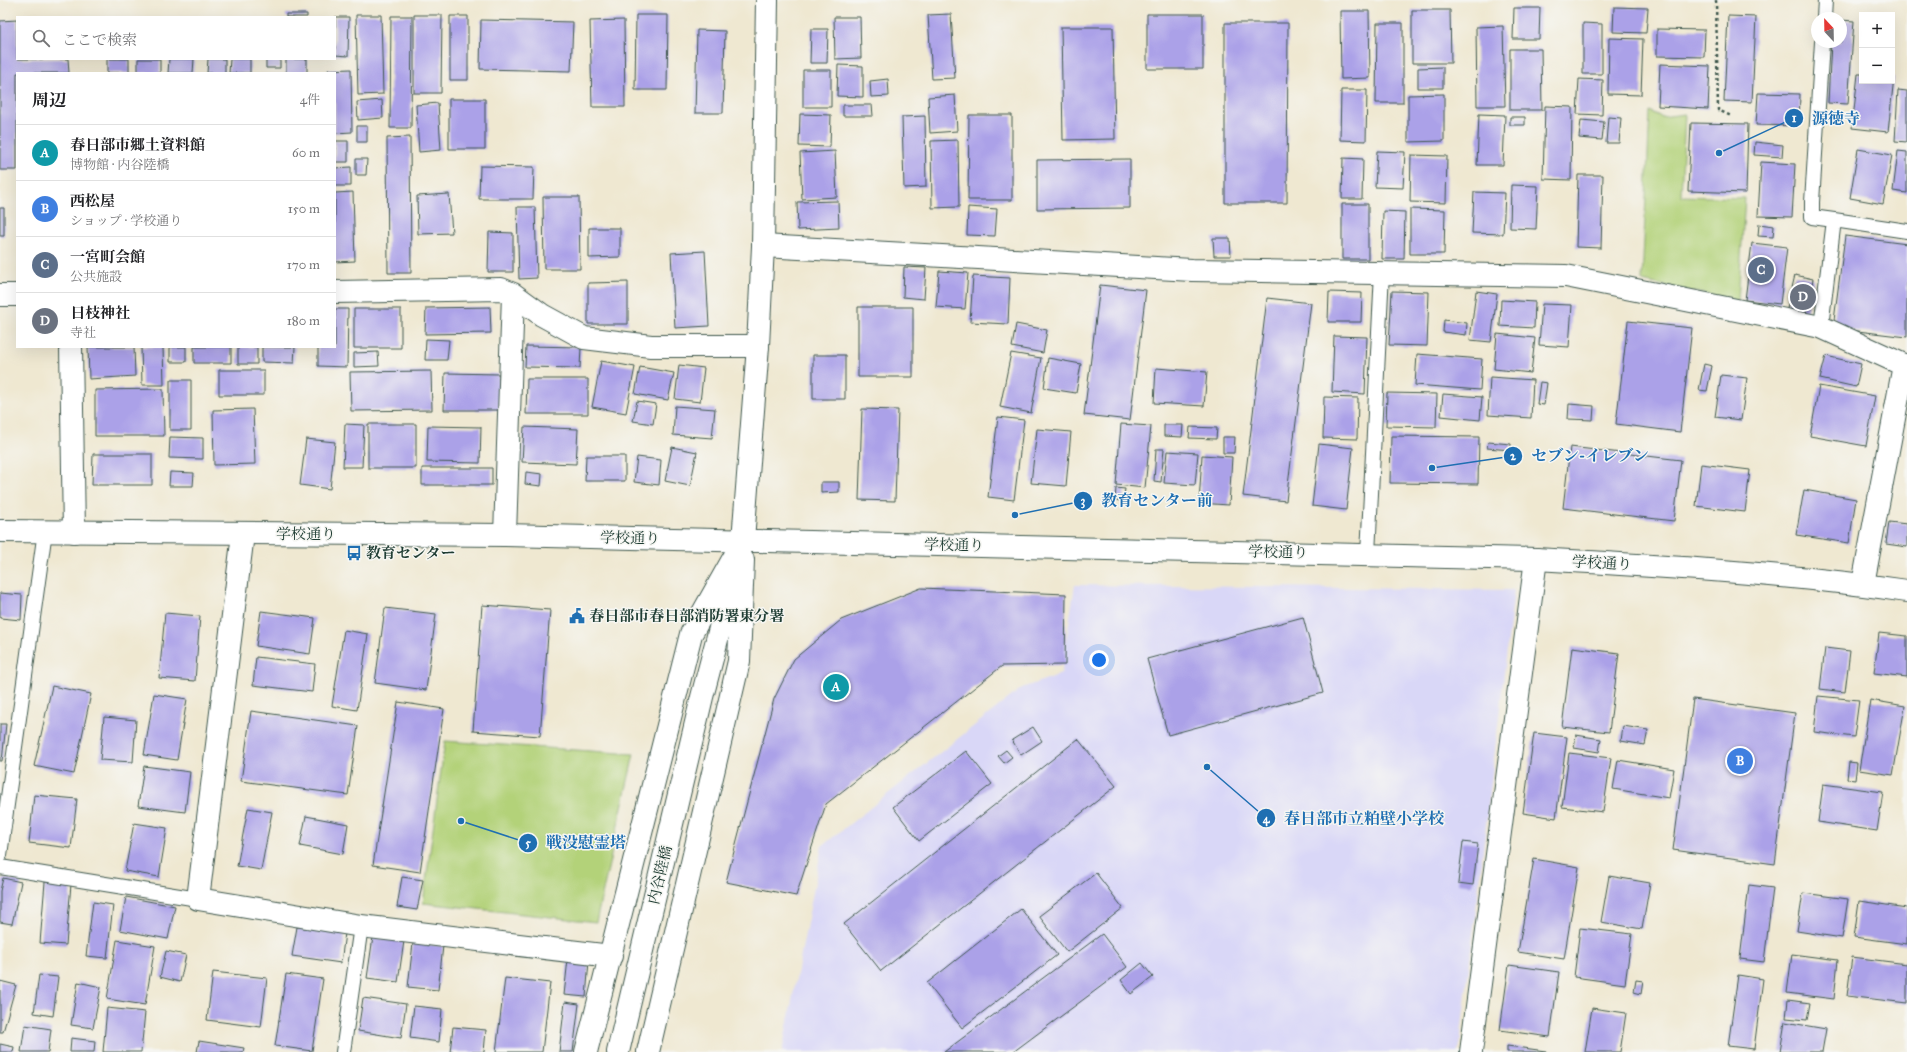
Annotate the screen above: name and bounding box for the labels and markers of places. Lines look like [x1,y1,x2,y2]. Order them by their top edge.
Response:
callout: 源徳寺 [1784,104,1868,132]
pin: C [1748,255,1774,285]
pin: D [1790,282,1816,312]
callout: セブン-イレブン [1503,442,1657,470]
callout: 教育センター前 [1073,487,1221,515]
bus stop icon: 教育センター [345,544,363,562]
place label: 教育センター [366,544,455,562]
public building icon: 春日部市春日部消防署東分署 [568,607,586,625]
place label: 春日部市春日部消防署東分署 [589,607,784,625]
pin: A [823,672,849,702]
pin: B [1727,746,1753,776]
callout: 春日部市立粕壁小学校 [1256,804,1452,832]
callout: 戦没慰霊塔 [518,829,634,857]

